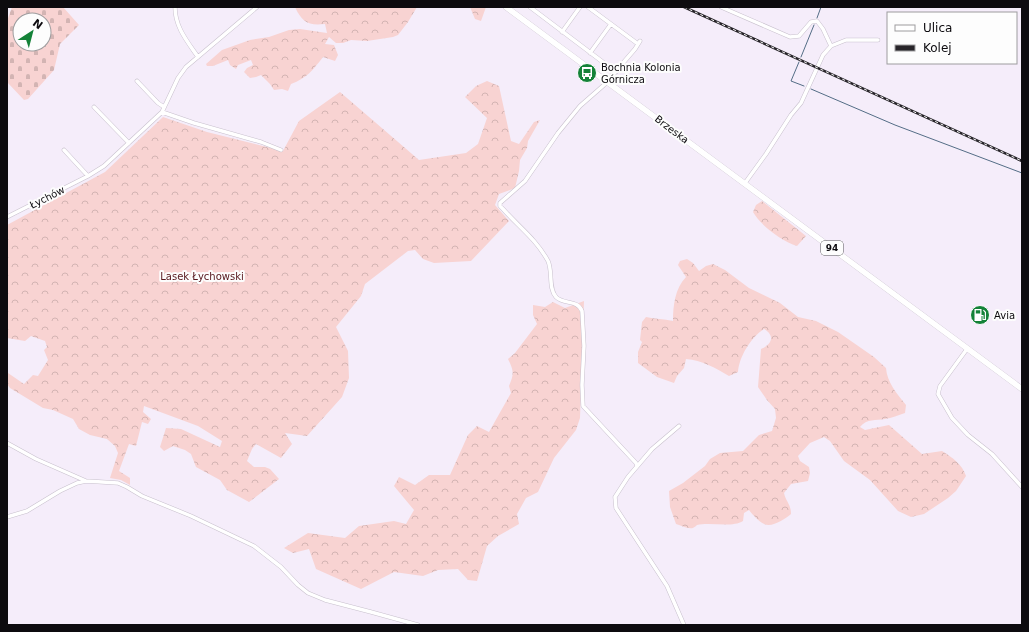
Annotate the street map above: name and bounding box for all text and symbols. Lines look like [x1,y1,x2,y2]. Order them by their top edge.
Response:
north arrow [12,12,52,52]
legend [887,12,1017,64]
text: N [30,16,45,32]
text: Ulica [923,21,952,35]
text: Kolej [923,41,952,55]
bus stop icon: Bochnia Kolonia Górnicza [576,62,598,84]
place label: Bochnia Kolonia Górnicza [601,62,681,85]
street label: Brzeska [653,113,691,146]
street label: Łychów [27,184,67,211]
road number: 94 [821,241,843,255]
park label: Lasek Łychowski [160,271,244,282]
fuel station icon: Avia [969,304,991,326]
place label: Avia [994,310,1015,321]

